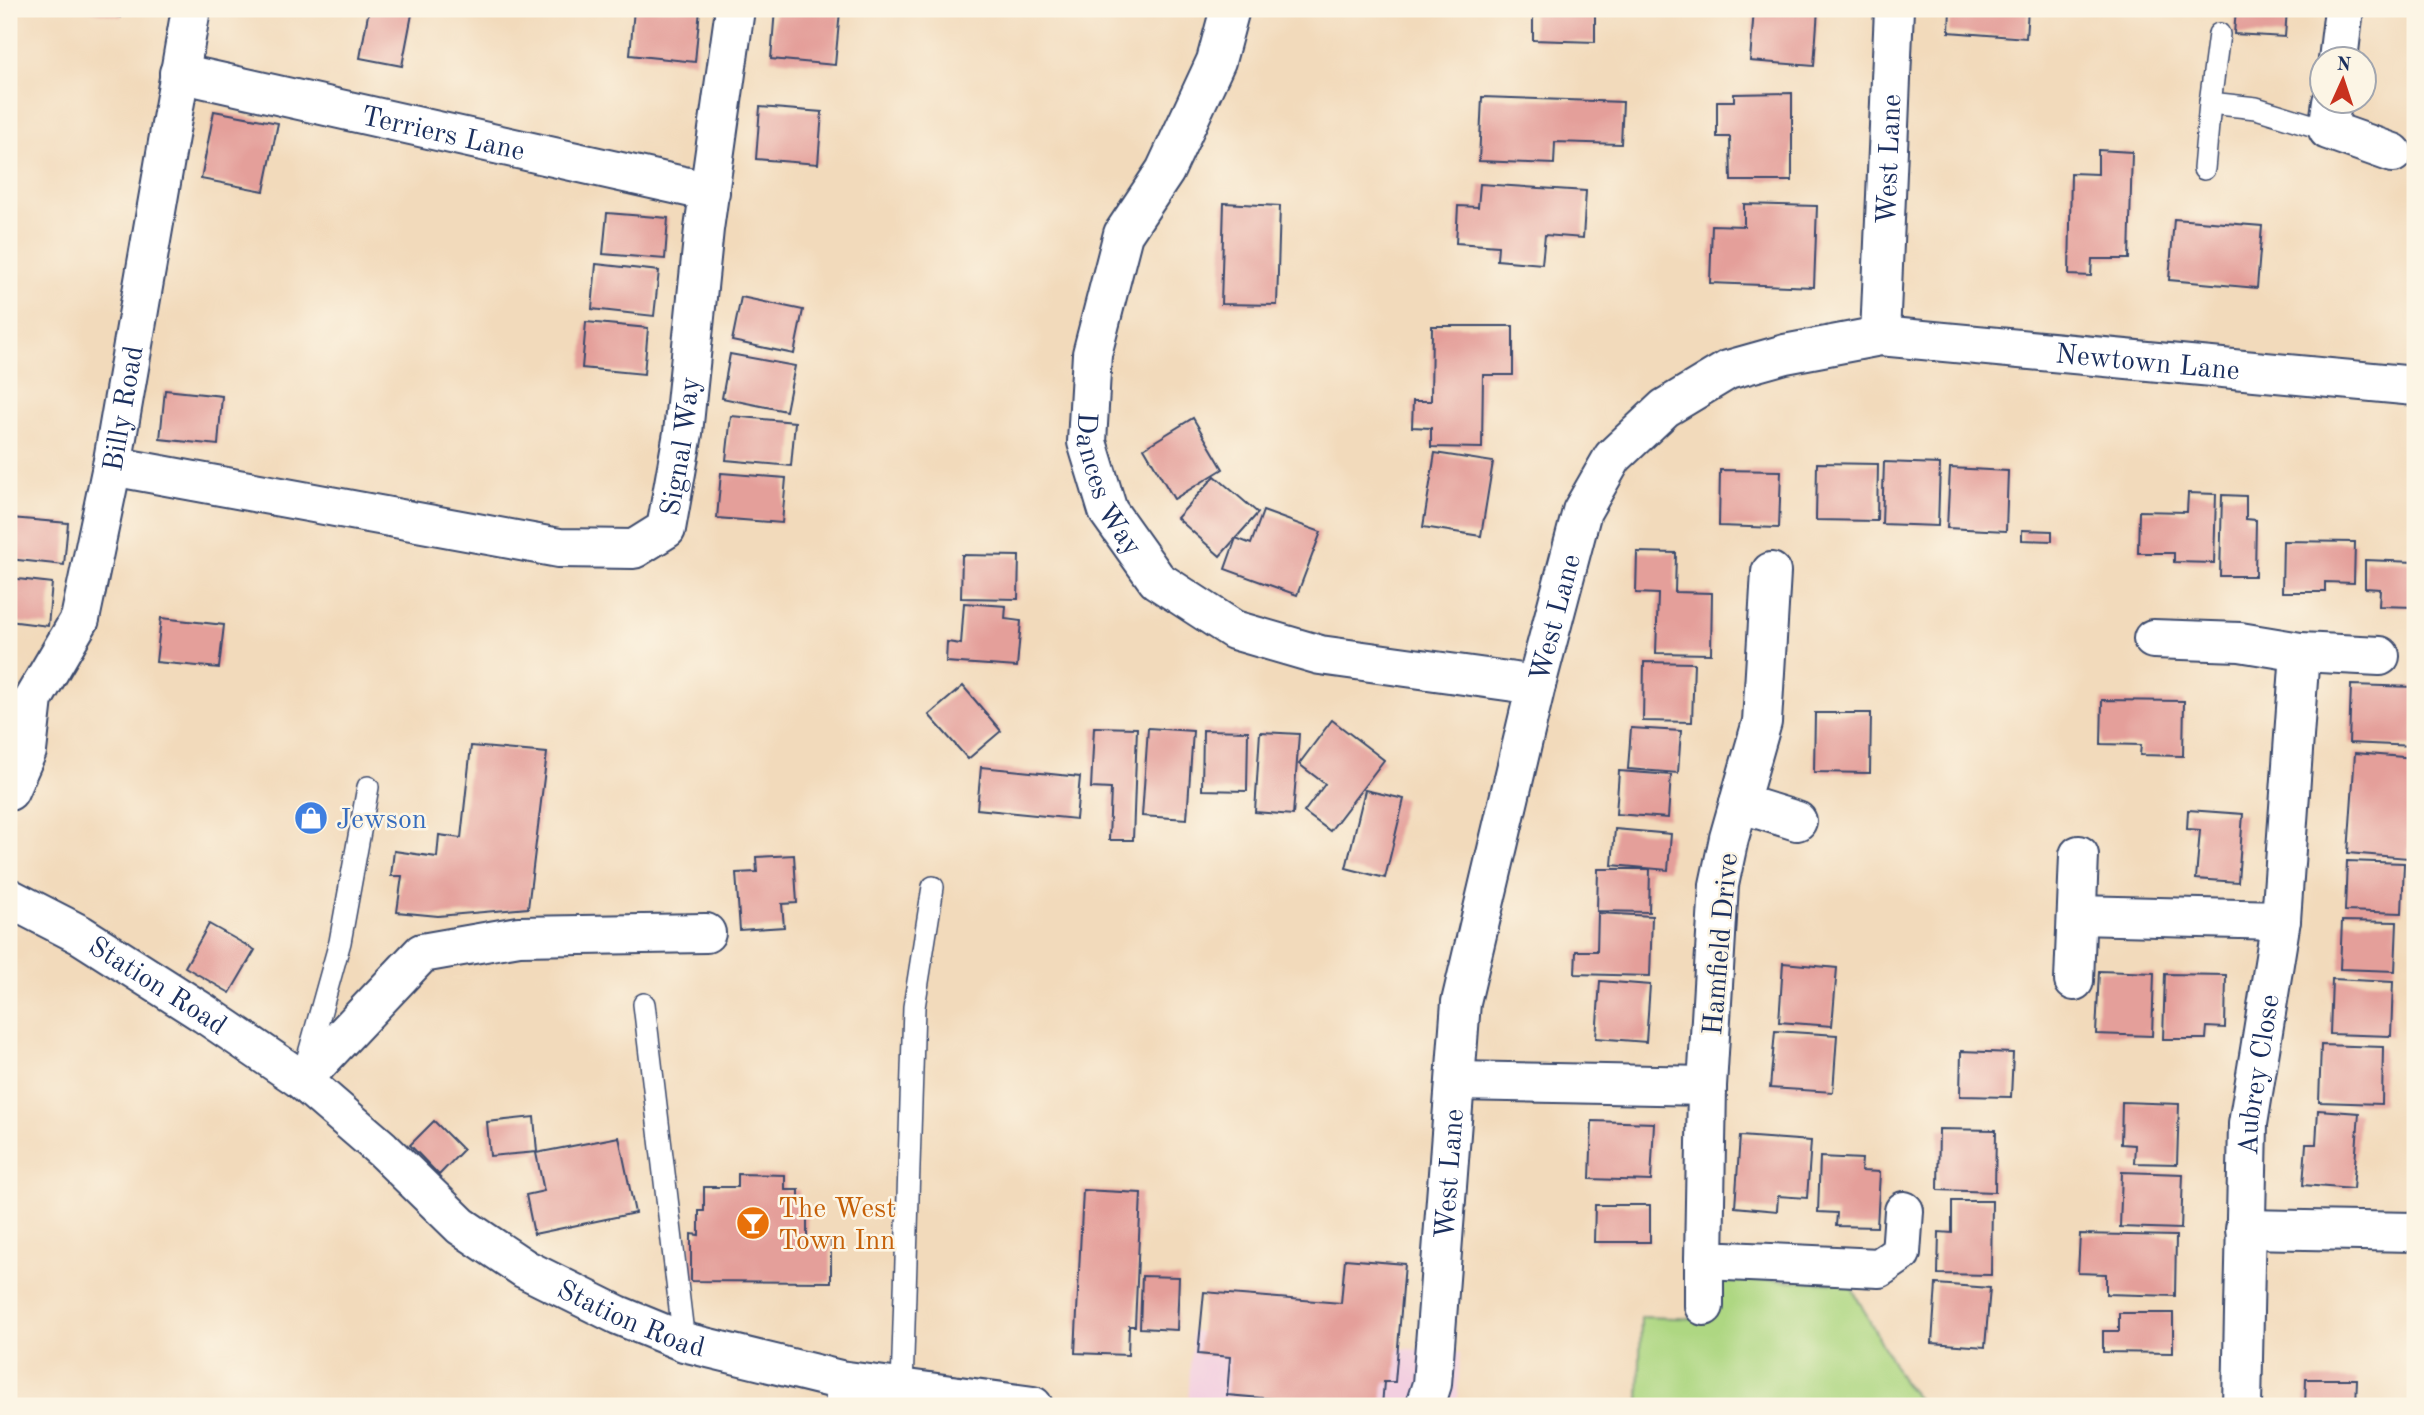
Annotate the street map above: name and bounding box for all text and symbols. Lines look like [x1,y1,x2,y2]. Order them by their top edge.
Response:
north arrow [2308,46,2378,116]
text: N [2336,56,2352,75]
street label: West Lane [1874,93,1907,225]
street label: Terriers Lane [358,103,527,167]
street label: Newtown Lane [2054,341,2241,387]
street label: Billy Road [100,344,150,474]
street label: Signal Way [658,376,706,519]
street label: Dances Way [1070,411,1146,562]
street label: West Lane [1527,551,1587,685]
shop icon: Jewson [292,799,330,837]
place label: Jewson [336,807,427,835]
street label: Hamfield Drive [1700,852,1744,1037]
street label: Station Road [83,933,231,1041]
street label: Aubrey Close [2236,992,2286,1156]
street label: West Lane [1432,1108,1470,1240]
place label: The West Town Inn [778,1196,896,1256]
bar icon: The West Town Inn [734,1204,772,1242]
street label: Station Road [552,1276,707,1364]

